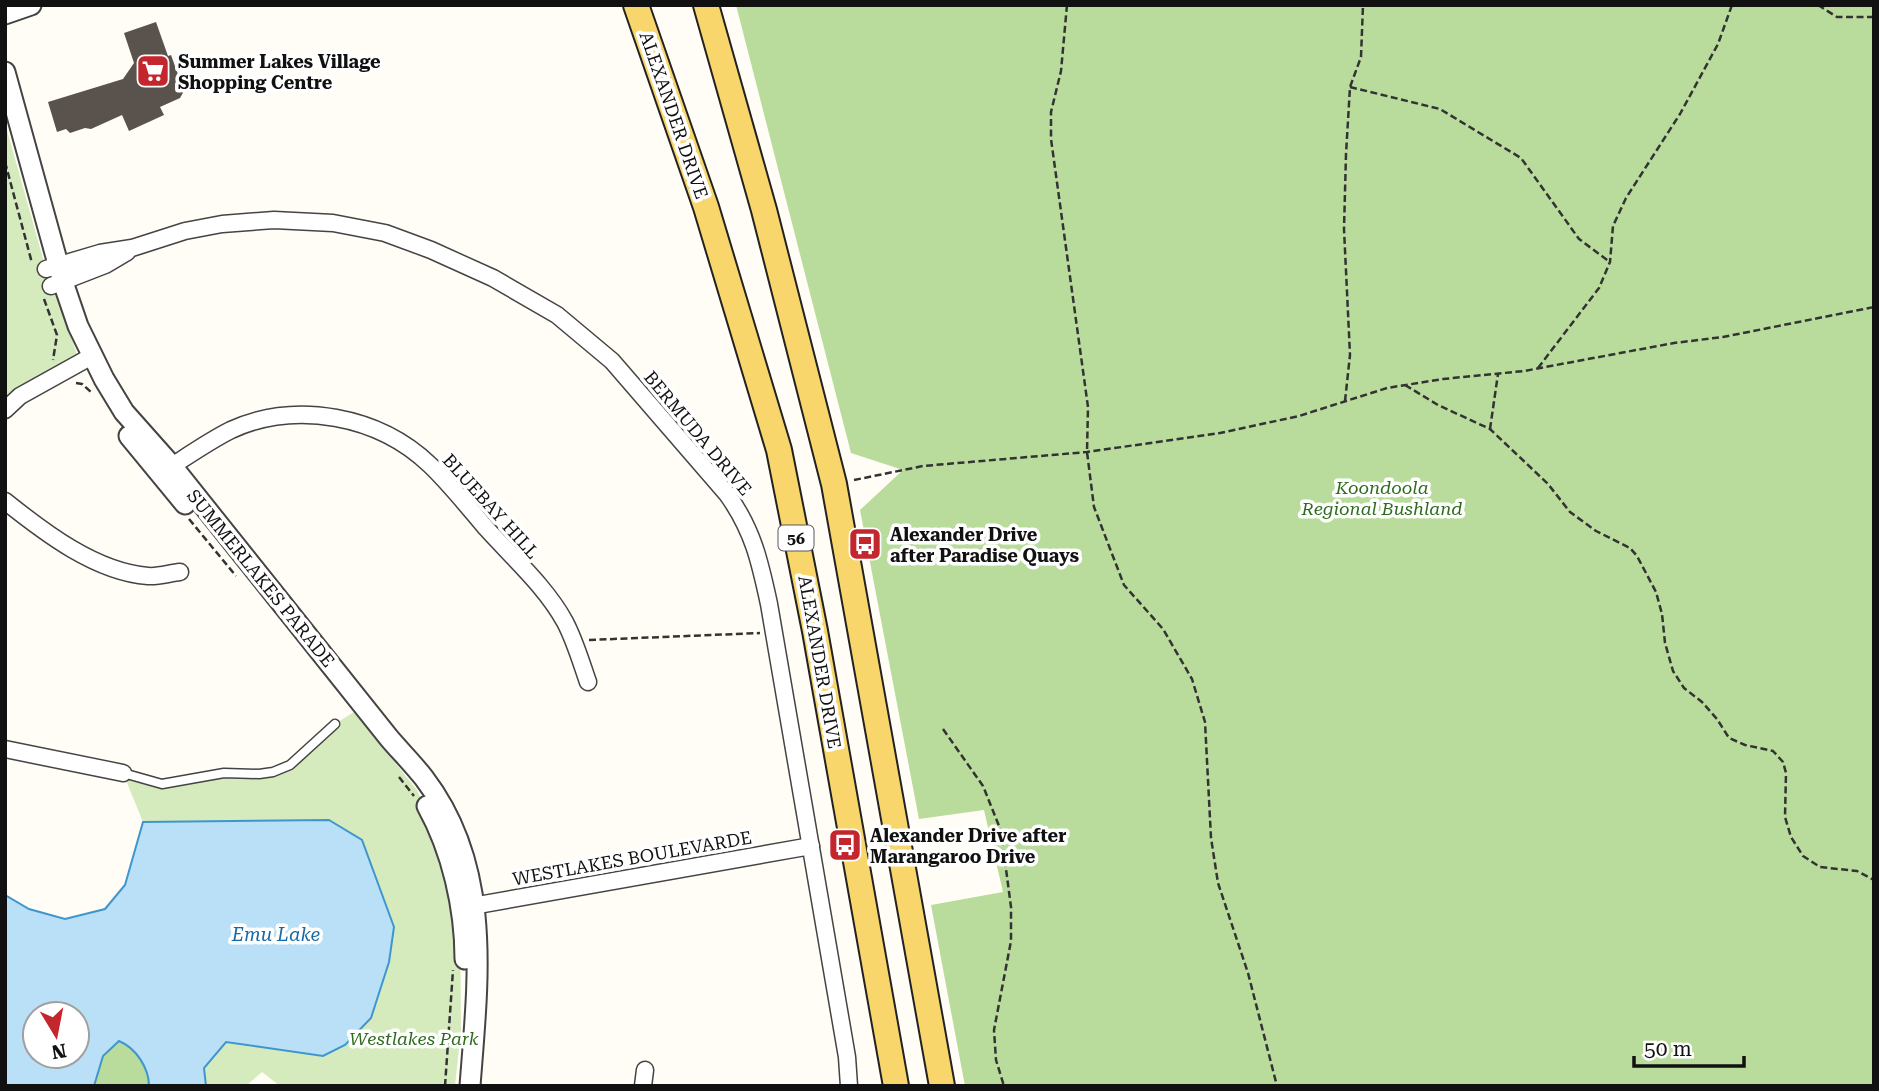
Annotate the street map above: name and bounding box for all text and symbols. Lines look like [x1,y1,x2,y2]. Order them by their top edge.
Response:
street label: ALEXANDER DRIVE [636,29,712,201]
place label: Summer Lakes Village Shopping Centre [178,51,381,93]
supermarket icon: Summer Lakes Village Shopping Centre [134,52,172,90]
street label: BERMUDA DRIVE [640,367,756,499]
street label: BLUEBAY HILL [439,449,543,563]
park label: Koondoola Regional Bushland [1301,477,1463,519]
street label: SUMMERLAKES PARADE [183,485,339,671]
place label: Alexander Drive after Paradise Quays [890,524,1079,566]
bus stop icon: Alexander Drive after Paradise Quays [846,525,884,563]
road number: 56 [778,526,814,551]
street label: ALEXANDER DRIVE [794,574,846,750]
place label: Alexander Drive after Marangaroo Drive [870,825,1066,867]
bus stop icon: Alexander Drive after Marangaroo Drive [826,826,864,864]
street label: WESTLAKES BOULEVARDE [511,827,753,889]
water label: Emu Lake [231,923,321,946]
north arrow [21,1000,91,1070]
scale bar [1634,1024,1744,1068]
park label: Westlakes Park [349,1028,479,1049]
text: 50 m [1644,1037,1692,1061]
text: N [49,1039,68,1064]

